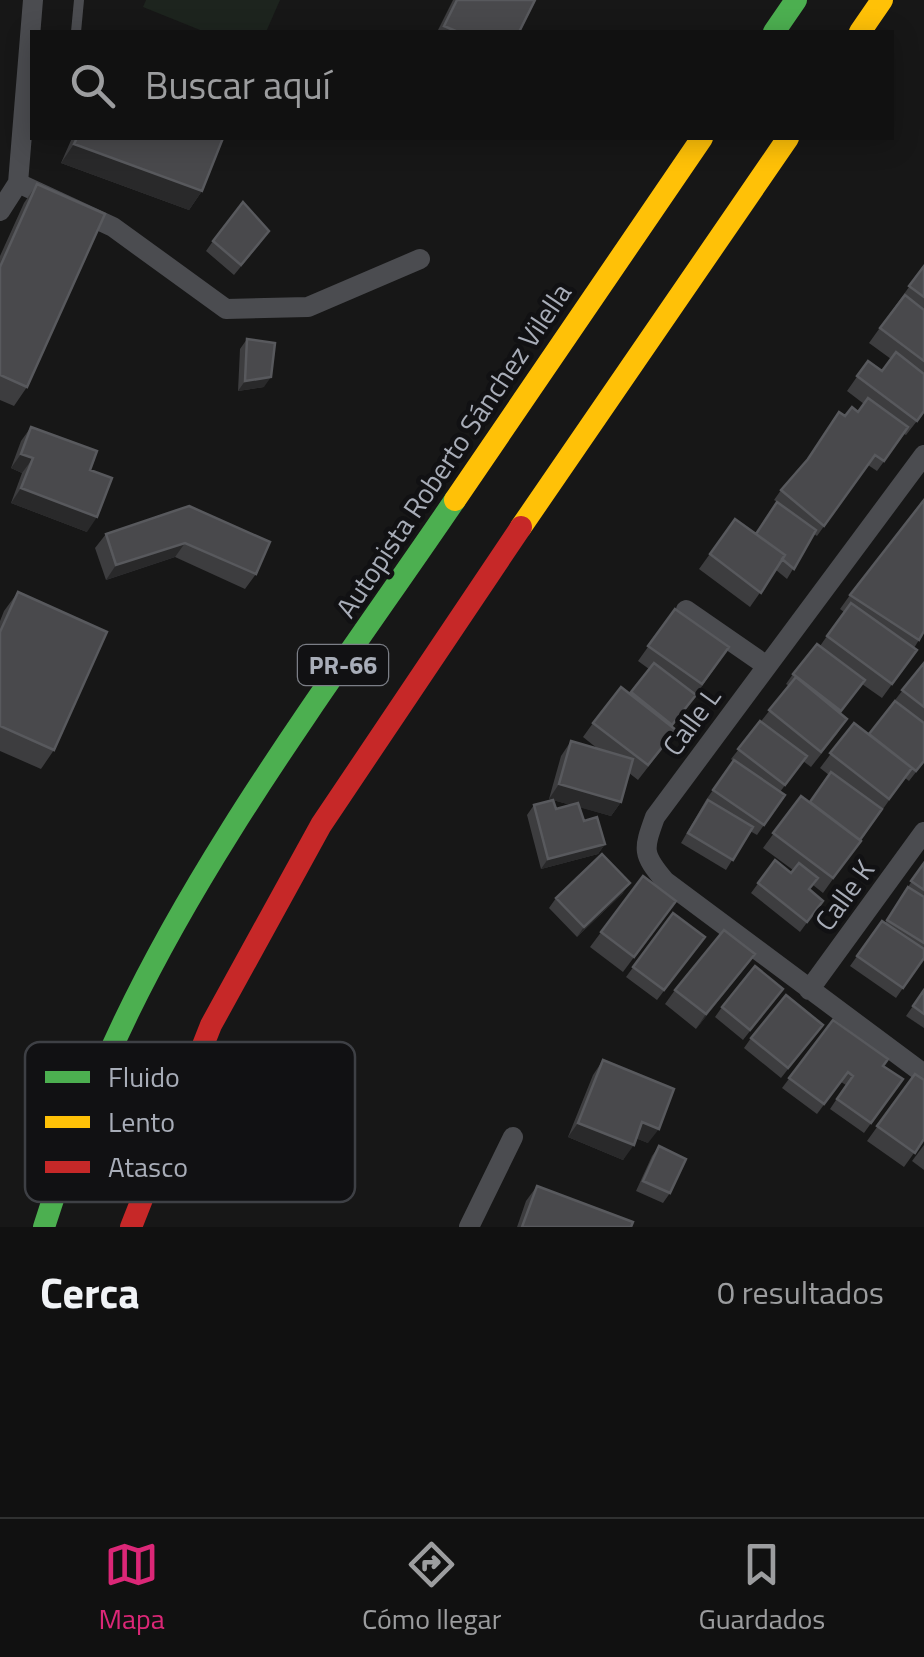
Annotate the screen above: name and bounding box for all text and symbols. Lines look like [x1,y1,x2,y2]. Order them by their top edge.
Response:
search box [30,30,894,140]
text: Buscar aquí [145,56,331,114]
icon: search [65,58,120,113]
street label: Autopista Roberto Sánchez Vilella [325,274,581,626]
road number: PR-66 [298,645,388,685]
street label: Calle L [651,677,731,764]
street label: Calle K [804,851,884,939]
legend [25,1042,355,1202]
text: Fluido [108,1055,180,1098]
text: Lento [108,1100,175,1143]
text: Atasco [108,1145,188,1188]
text: Cerca [40,1260,140,1324]
text: 0 resultados [717,1268,884,1316]
tab: Mapa [99,1537,165,1640]
tab: Cómo llegar [362,1537,501,1640]
tab: Guardados [698,1537,825,1640]

